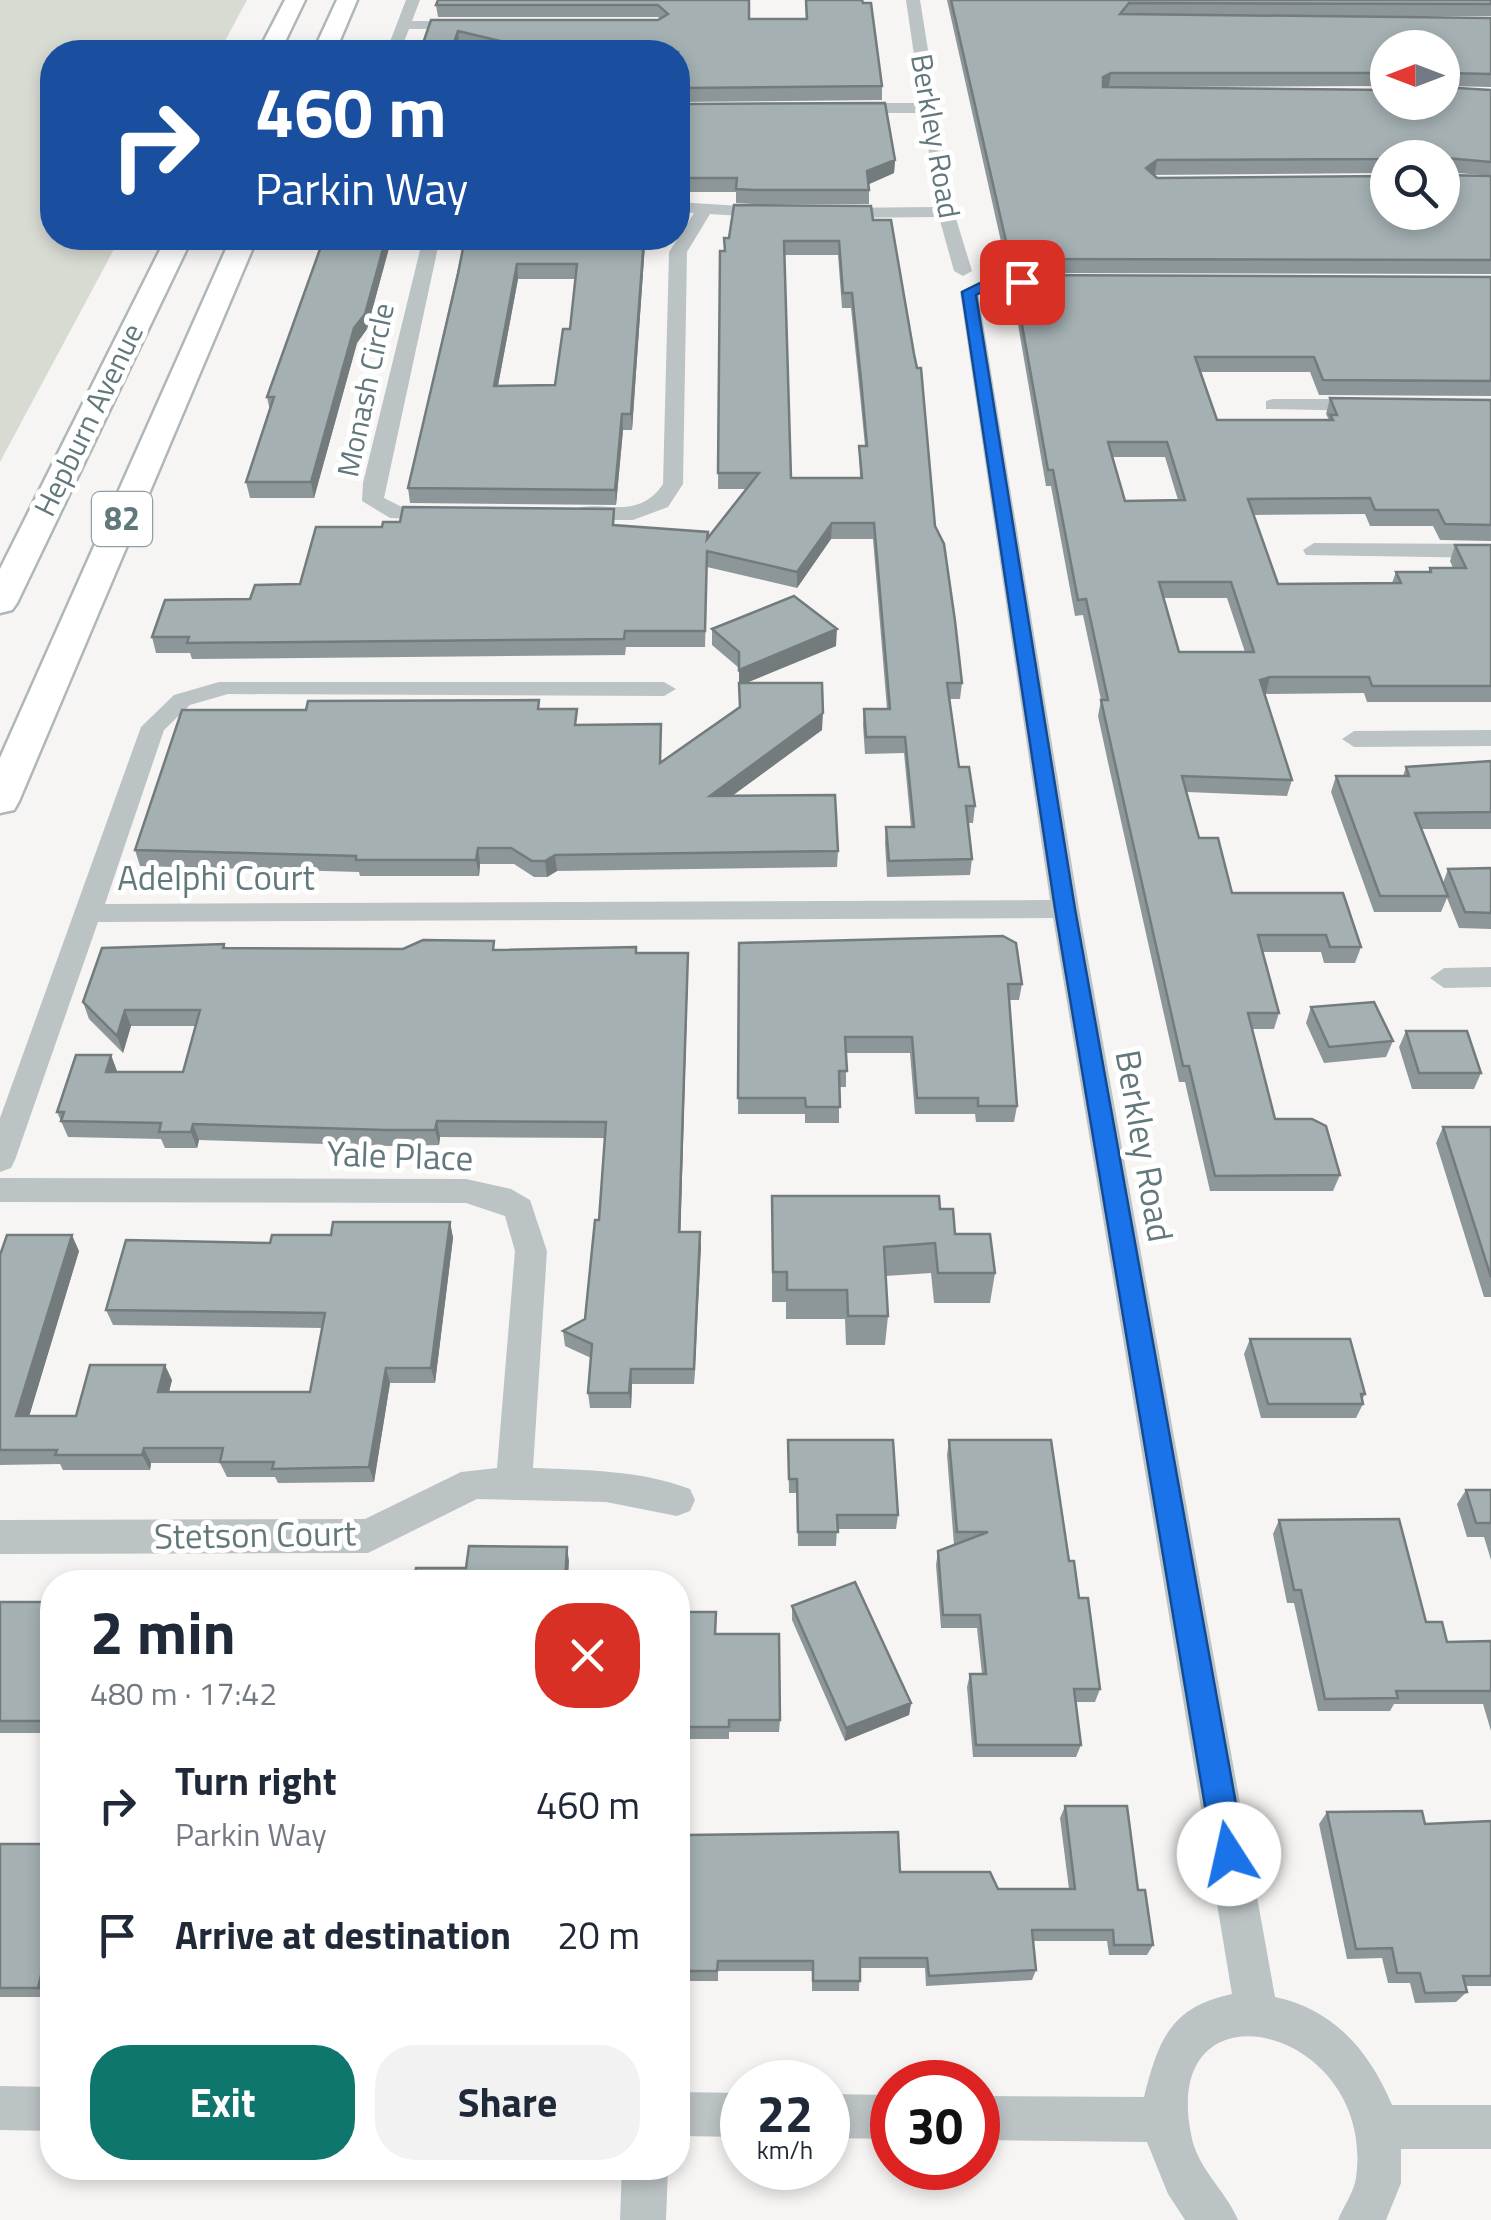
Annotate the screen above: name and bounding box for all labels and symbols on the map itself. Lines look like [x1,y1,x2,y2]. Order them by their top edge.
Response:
north arrow [1370,30,1460,120]
street label: Berkley Road [899,50,973,222]
pin [980,240,1065,325]
street label: Monash Circle [324,299,406,481]
street label: Hepburn Avenue [21,315,155,524]
road number: 82 [92,492,152,546]
street label: Adelphi Court [117,850,315,904]
street label: Berkley Road [1102,1046,1188,1246]
street label: Yale Place [326,1125,474,1185]
street label: Stetson Court [153,1505,357,1563]
position arrow [1177,1802,1281,1906]
speed limit sign: 30 [870,2060,1000,2190]

